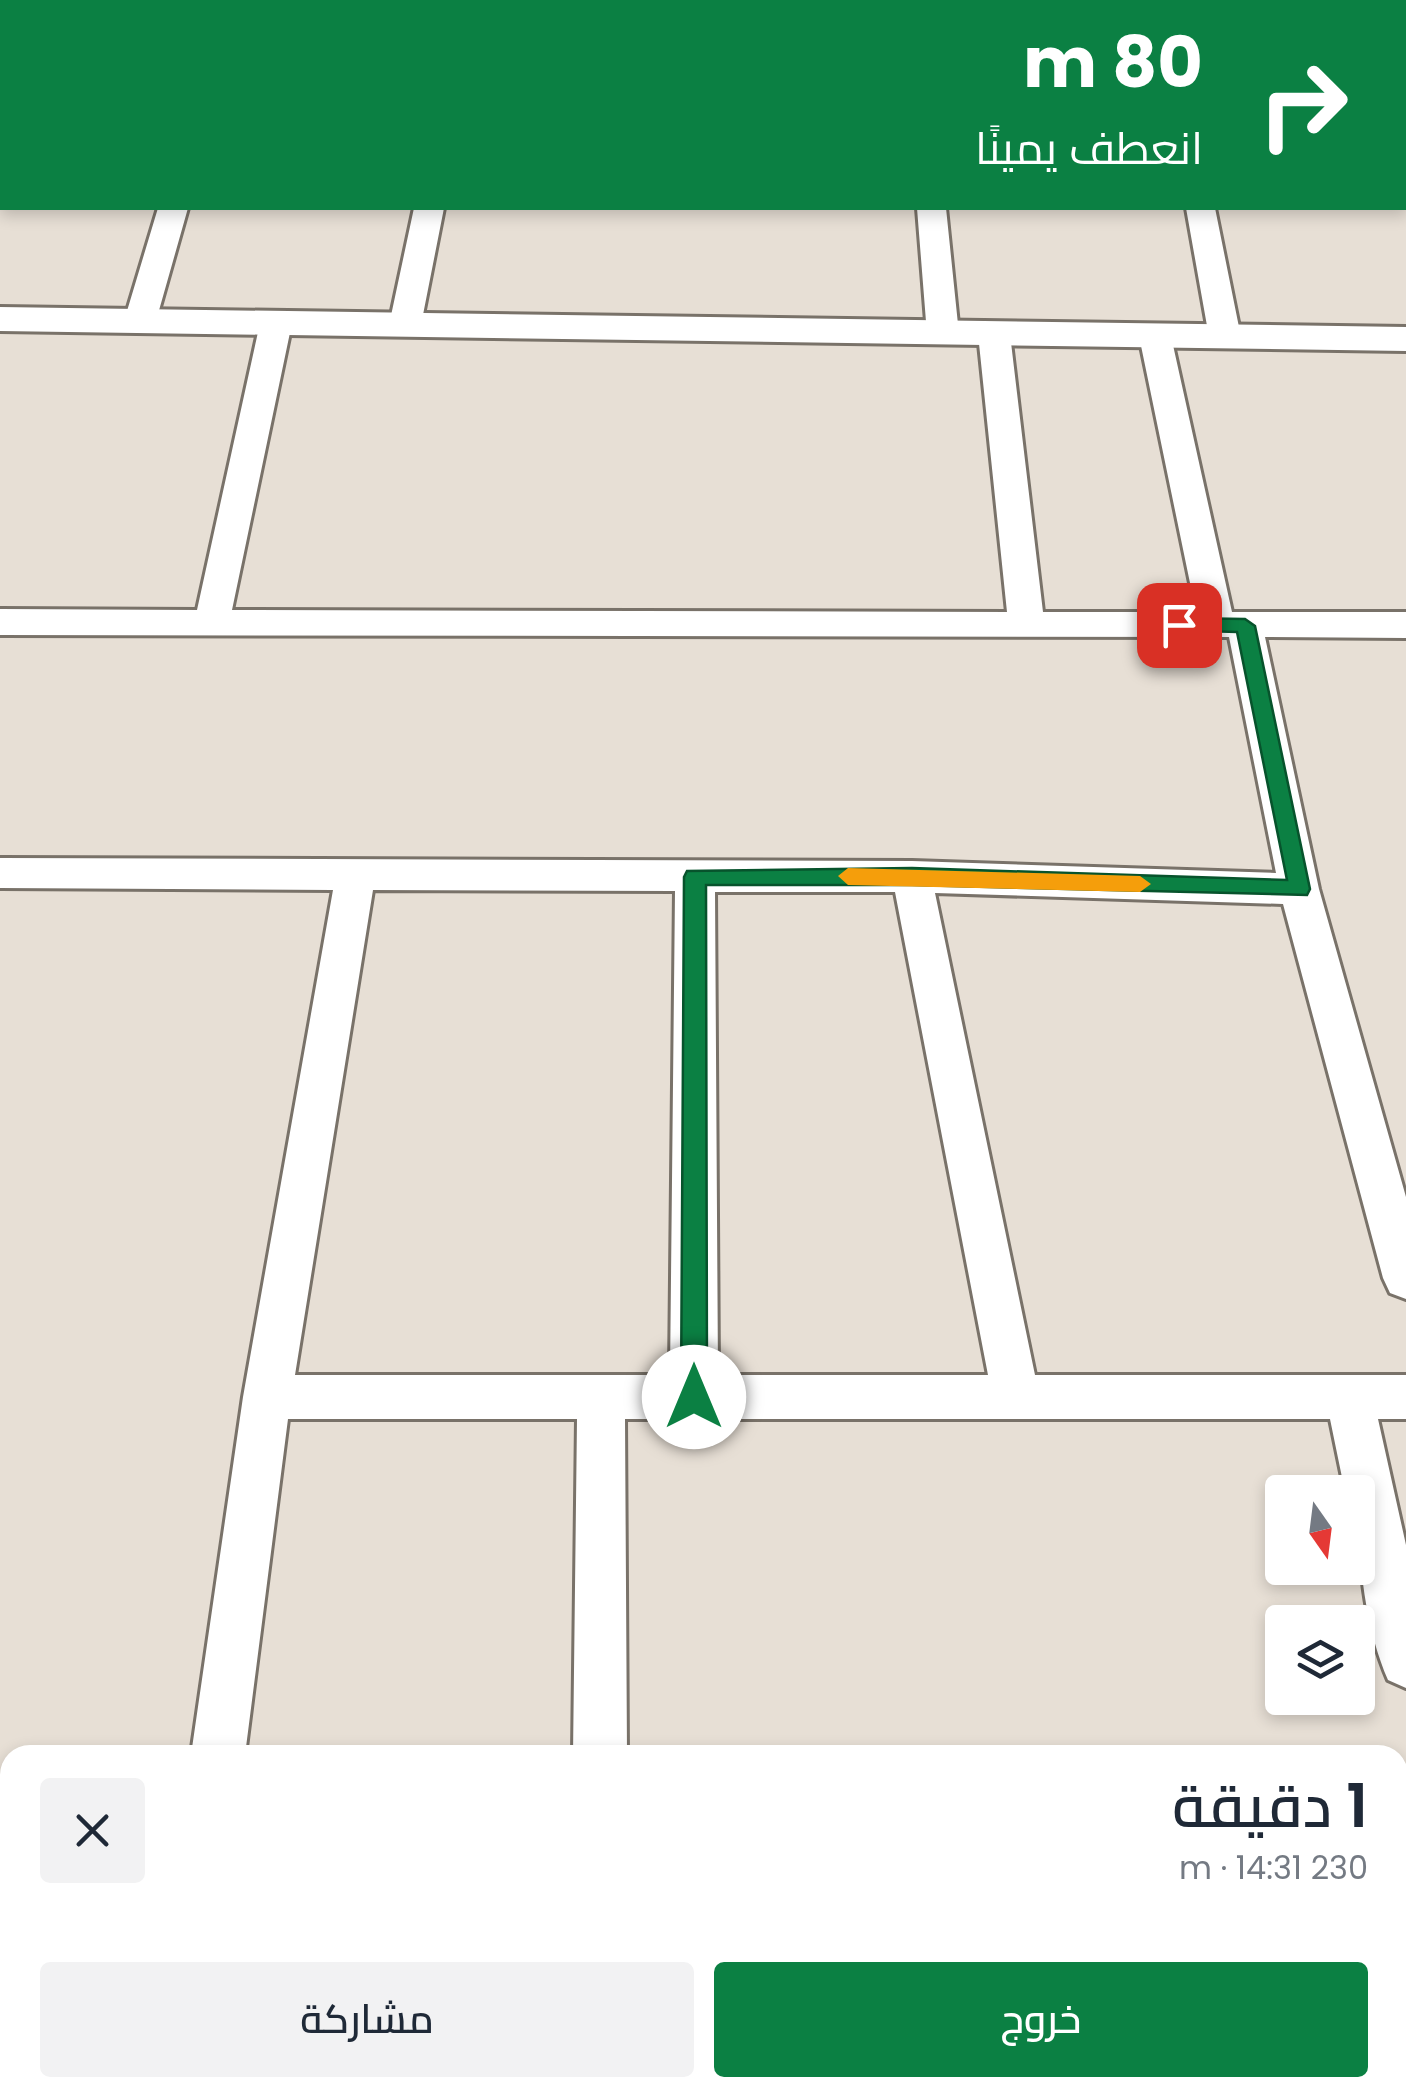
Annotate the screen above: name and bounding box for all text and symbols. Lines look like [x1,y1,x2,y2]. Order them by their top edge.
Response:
text: 80 m [1023,13,1203,112]
icon: right [1238,40,1368,170]
text: انعطف يمينًا [975,117,1203,180]
pin [1137,583,1222,668]
icon: arrive [1152,598,1207,653]
position arrow [642,1345,746,1449]
north arrow [1265,1475,1375,1585]
map controls [1265,1475,1375,1715]
button: layers [1265,1605,1375,1715]
text: 1 دقيقة [1172,1764,1368,1848]
button: close [40,1778,145,1883]
text: 230 m · 14:31 [1179,1845,1368,1890]
button: مشاركة [40,1962,694,2077]
button: خروج [714,1962,1368,2077]

